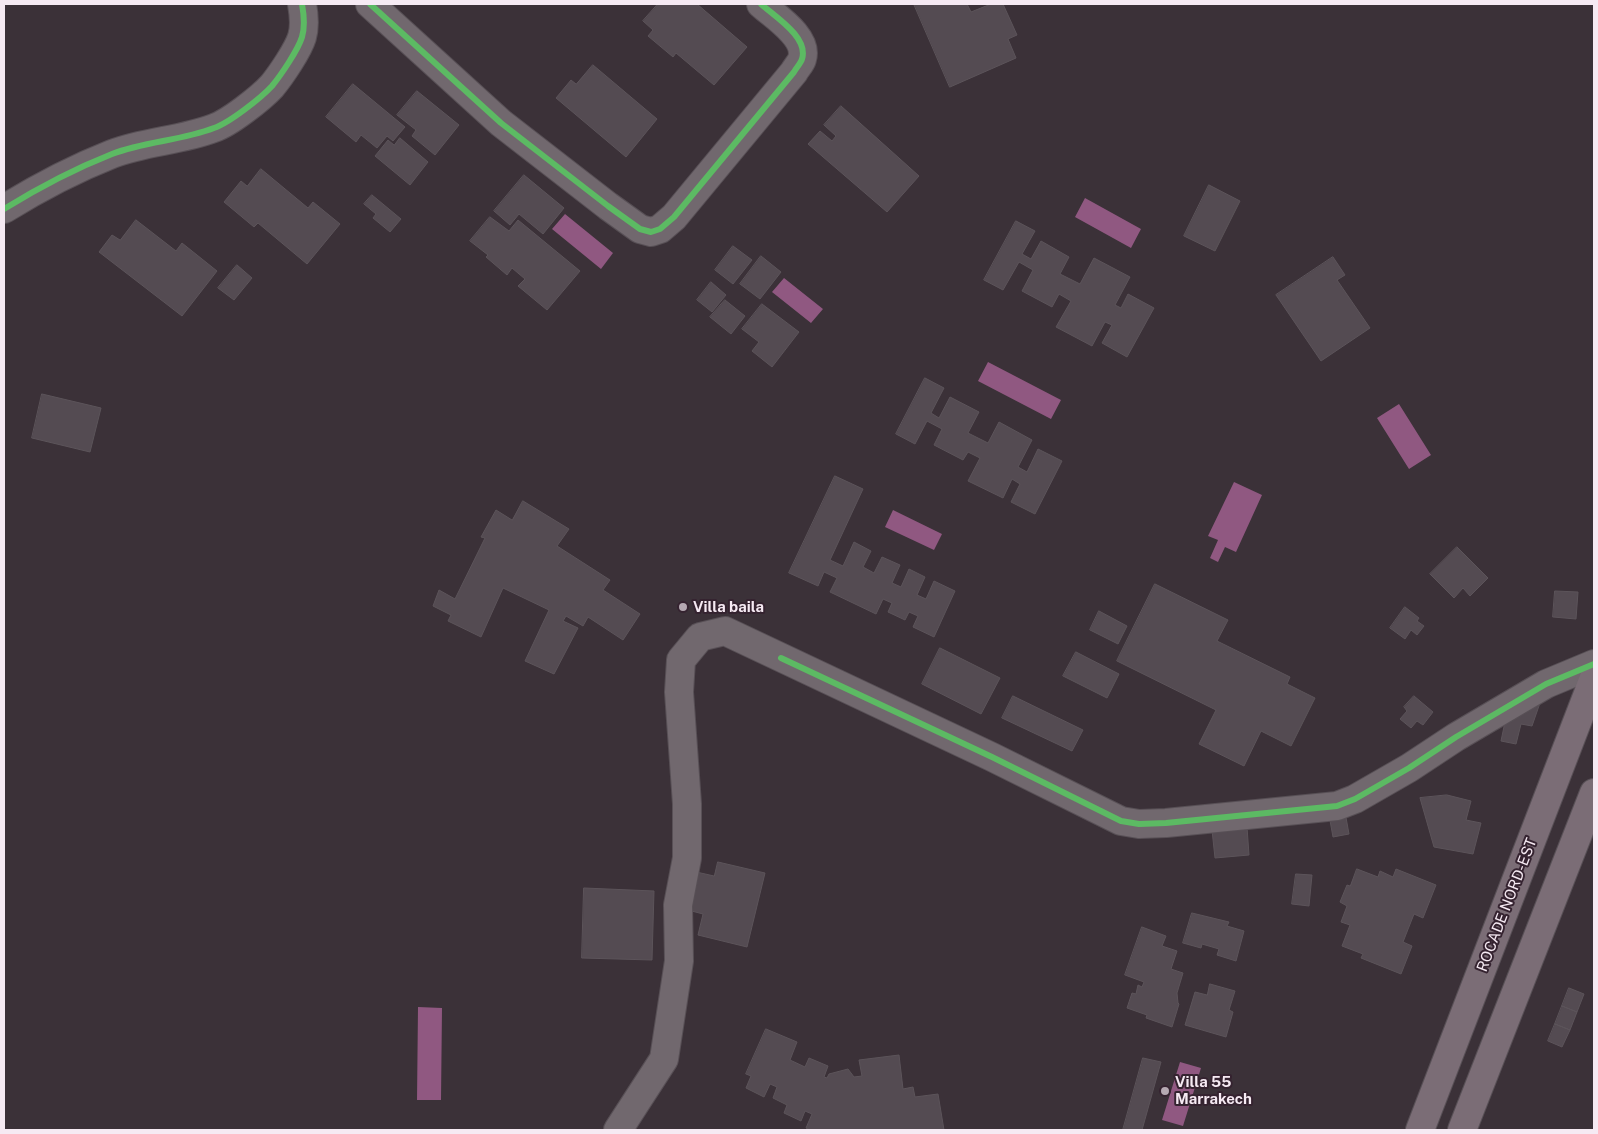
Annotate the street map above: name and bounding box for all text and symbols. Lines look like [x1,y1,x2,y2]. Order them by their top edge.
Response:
place label: Villa baila [693,598,764,616]
marker: Villa baila [677,601,689,613]
street label: ROCADE NORD-EST [1473,836,1541,974]
place label: Villa 55 Marrakech [1175,1073,1252,1108]
marker: Villa 55 Marrakech [1159,1085,1171,1097]

